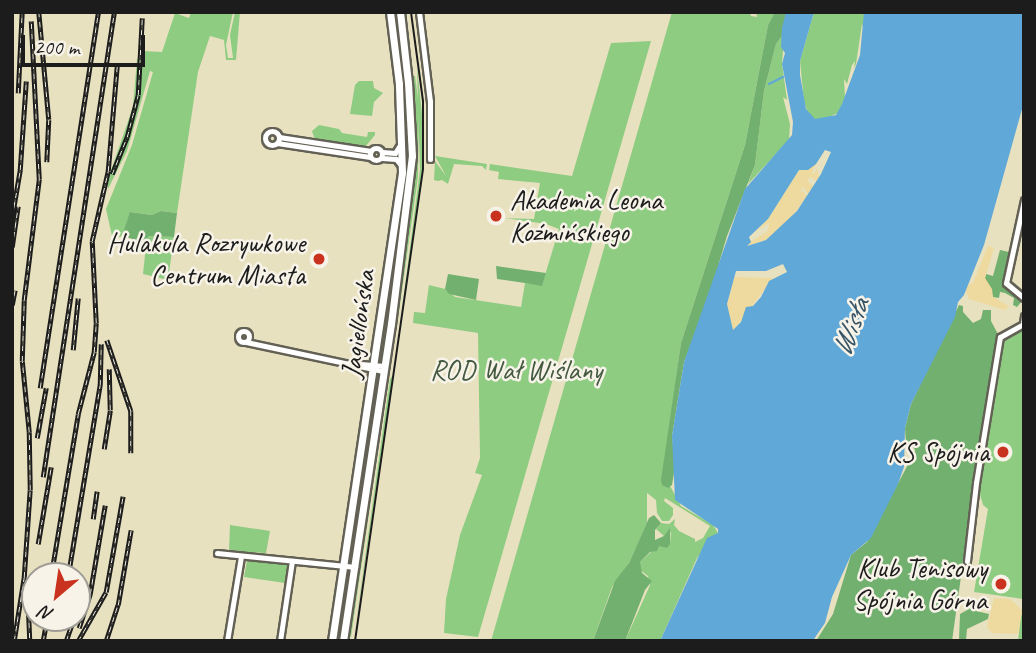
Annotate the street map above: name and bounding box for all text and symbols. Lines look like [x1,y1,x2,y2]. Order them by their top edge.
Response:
scale bar [24,21,149,65]
text: 200 m [34,34,79,60]
place label: Akademia Leona Koźmińskiego [510,183,662,249]
marker: Akademia Leona Koźmińskiego [488,208,504,224]
place label: Hulakula Rozrywkowe Centrum Miasta [107,226,305,292]
marker: Hulakula Rozrywkowe Centrum Miasta [311,251,327,267]
street label: Jagiellońska [334,268,382,380]
water label: Wisła [823,293,877,361]
park label: ROD Wał Wiślany [430,353,602,387]
place label: KS Spójnia [886,435,989,469]
marker: KS Spójnia [995,444,1011,460]
place label: Klub Tenisowy Spójnia Górna [853,551,987,617]
north arrow [21,562,91,632]
marker: Klub Tenisowy Spójnia Górna [993,576,1009,592]
text: N [36,600,58,627]

